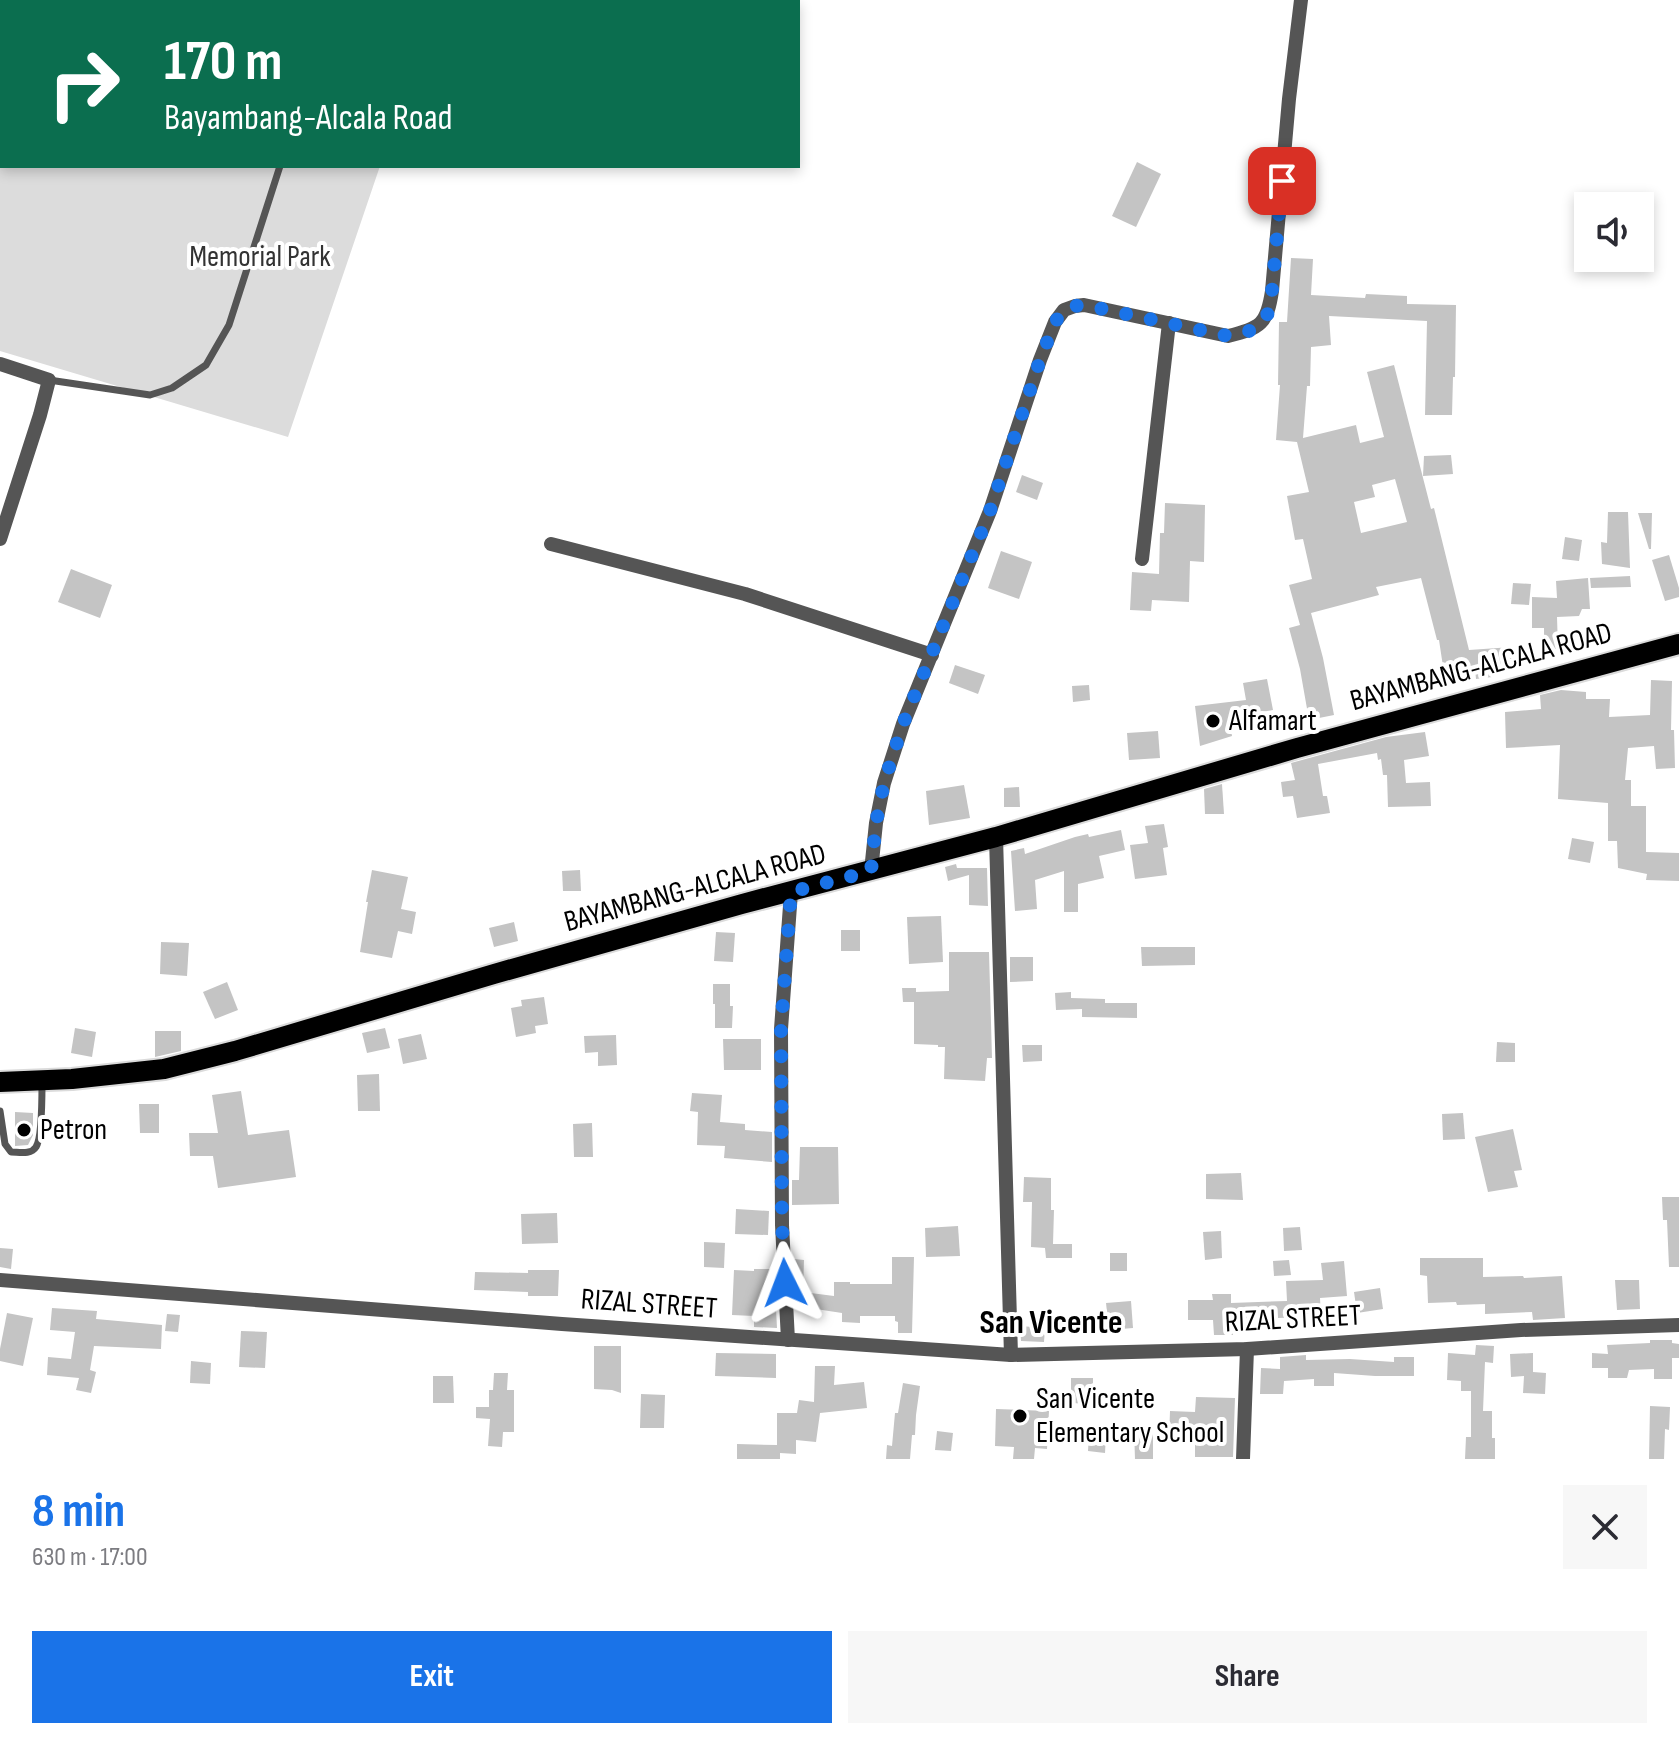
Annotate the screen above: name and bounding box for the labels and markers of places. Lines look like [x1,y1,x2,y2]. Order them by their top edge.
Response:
pin [1248,147,1316,215]
place label: Alfamart [1228,703,1317,739]
marker: Alfamart [1204,712,1222,730]
place label: Petron [40,1112,107,1148]
marker: Petron [15,1121,33,1139]
place label: San Vicente Elementary School [1036,1381,1224,1451]
marker: San Vicente Elementary School [1011,1407,1029,1425]

